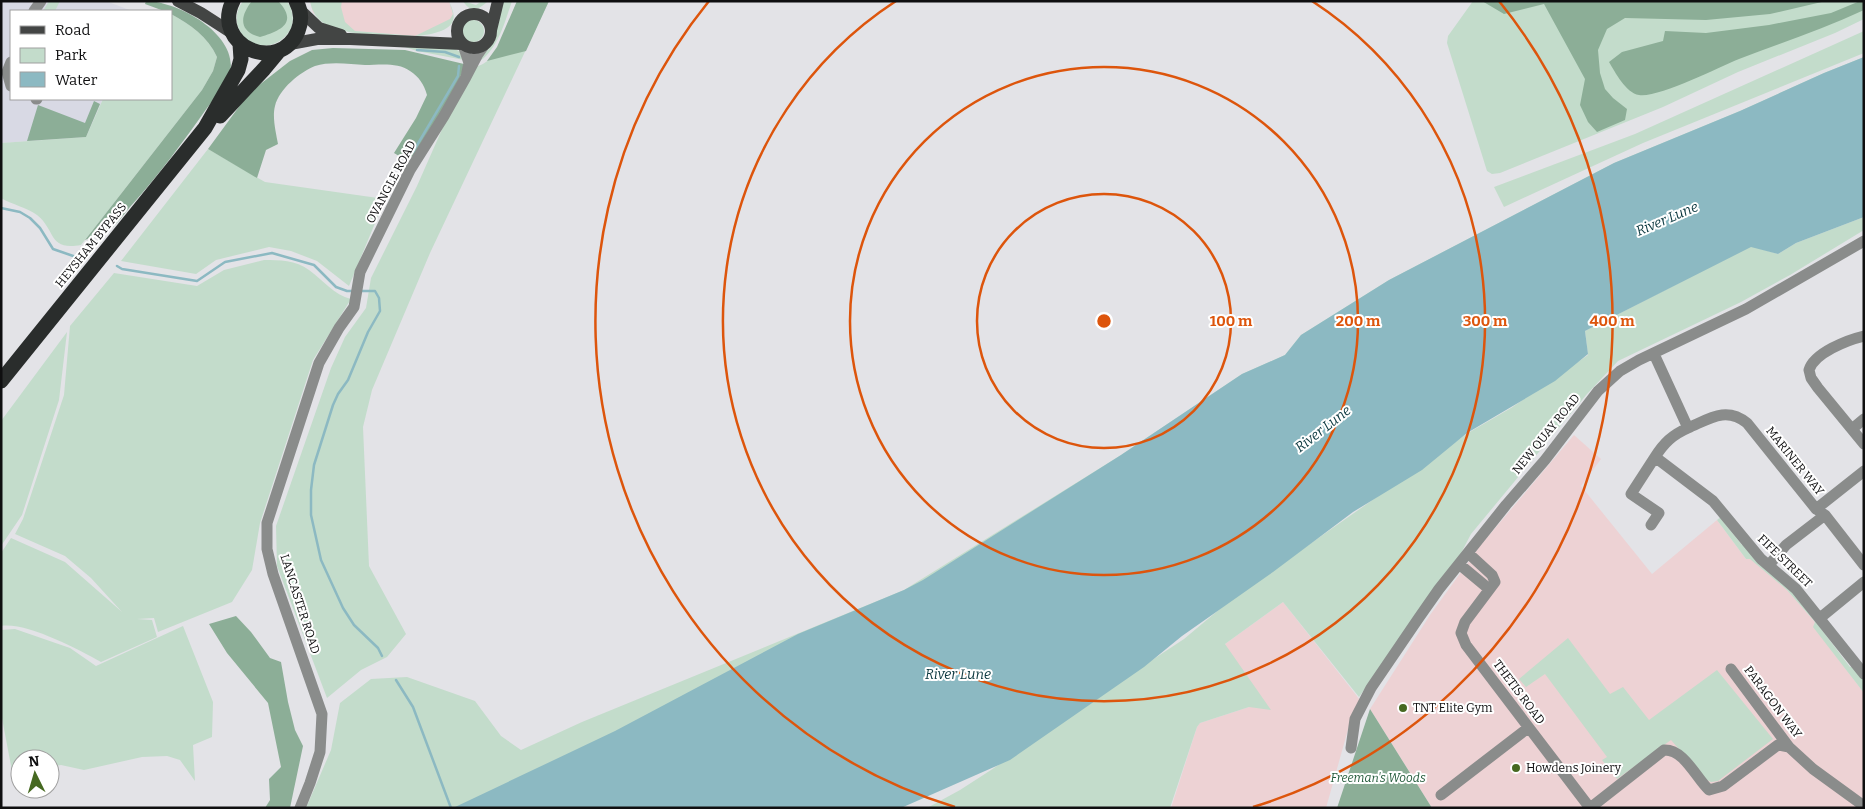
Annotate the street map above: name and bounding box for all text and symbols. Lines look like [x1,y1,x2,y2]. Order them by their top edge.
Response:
legend [10,10,172,100]
text: Road [55,21,90,39]
text: Park [55,46,87,64]
text: Water [55,71,98,89]
street label: OVANGLE ROAD [363,138,419,226]
water label: River Lune [1633,198,1701,240]
street label: HEYSHAM BYPASS [53,200,129,290]
centre of rings [1095,312,1113,330]
text: 100 m [1210,312,1253,330]
text: 200 m [1336,312,1381,330]
text: 300 m [1463,312,1508,330]
text: 400 m [1589,312,1635,330]
street label: NEW QUAY ROAD [1509,391,1583,477]
water label: River Lune [1292,402,1354,456]
street label: MARINER WAY [1763,424,1827,498]
street label: FIFE STREET [1755,532,1815,590]
street label: LANCASTER ROAD [277,552,323,656]
street label: THETIS ROAD [1490,657,1548,727]
street label: PARAGON WAY [1741,663,1805,741]
water label: River Lune [925,666,991,683]
place label: TNT Elite Gym [1413,701,1493,715]
marker: TNT Elite Gym [1397,702,1409,714]
north arrow [10,749,60,799]
text: N [28,753,40,770]
place label: Howdens Joinery [1526,761,1622,775]
marker: Howdens Joinery [1510,762,1522,774]
park label: Freeman's Woods [1330,771,1426,785]

